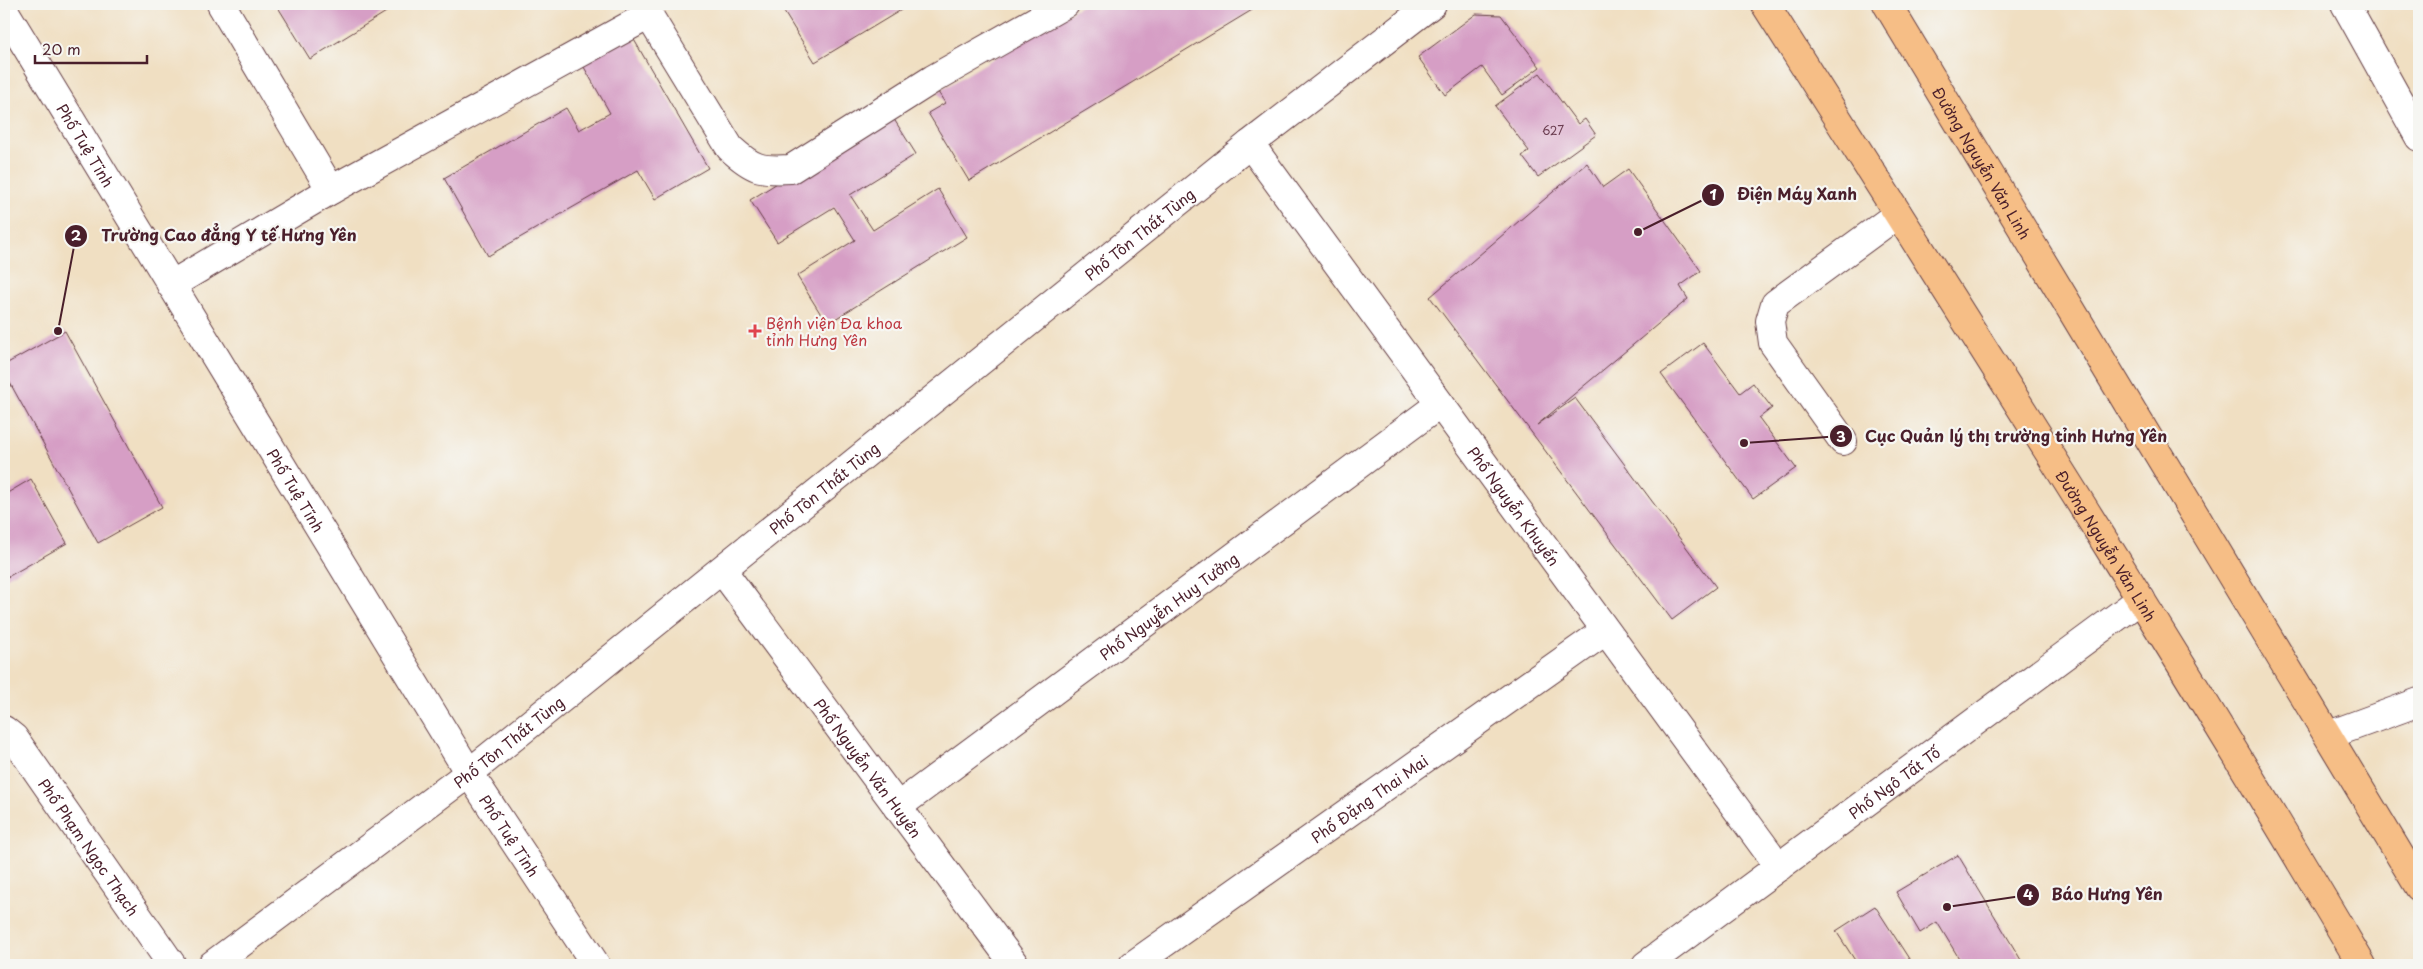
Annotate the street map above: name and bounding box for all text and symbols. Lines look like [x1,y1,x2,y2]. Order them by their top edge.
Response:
scale bar [35,32,148,64]
text: 20 m [42,37,81,60]
street label: Đường Nguyễn Văn Linh [1928,82,2037,243]
street label: Phố Tuệ Tĩnh [52,99,121,191]
house number: 627 [1542,121,1564,139]
callout: Điện Máy Xanh [1701,179,1868,210]
text: Điện Máy Xanh [1737,181,1857,205]
street label: Phố Tôn Thất Tùng [1079,182,1199,285]
text: 1 [1709,182,1717,205]
callout: Trường Cao đẳng Y tế Hưng Yên [64,220,369,251]
text: Trường Cao đẳng Y tế Hưng Yên [101,222,357,246]
text: 2 [71,223,82,246]
place label: Bệnh viện Đa khoa tỉnh Hưng Yên [766,311,903,351]
marker: Bệnh viện Đa khoa tỉnh Hưng Yên [748,324,762,338]
callout: Cục Quản lý thị trường tỉnh Hưng Yên [1829,421,2179,452]
text: Cục Quản lý thị trường tỉnh Hưng Yên [1865,423,2167,447]
text: 3 [1836,424,1846,447]
street label: Phố Tôn Thất Tùng [763,436,884,539]
street label: Phố Nguyễn Khuyến [1463,441,1566,570]
street label: Phố Tuệ Tĩnh [262,444,331,536]
street label: Đường Nguyễn Văn Linh [2051,465,2163,625]
street label: Phố Nguyễn Huy Tưởng [1094,546,1243,665]
street label: Phố Tôn Thất Tùng [448,690,568,793]
street label: Phố Nguyễn Văn Huyên [809,693,928,842]
street label: Phố Ngô Tất Tố [1843,740,1945,824]
street label: Phố Đặng Thai Mai [1306,749,1432,848]
street label: Phố Phạm Ngọc Thạch [34,773,145,920]
street label: Phố Tuệ Tĩnh [475,790,546,881]
callout: Báo Hưng Yên [2015,879,2173,910]
text: Báo Hưng Yên [2051,881,2163,905]
text: 4 [2023,882,2033,905]

